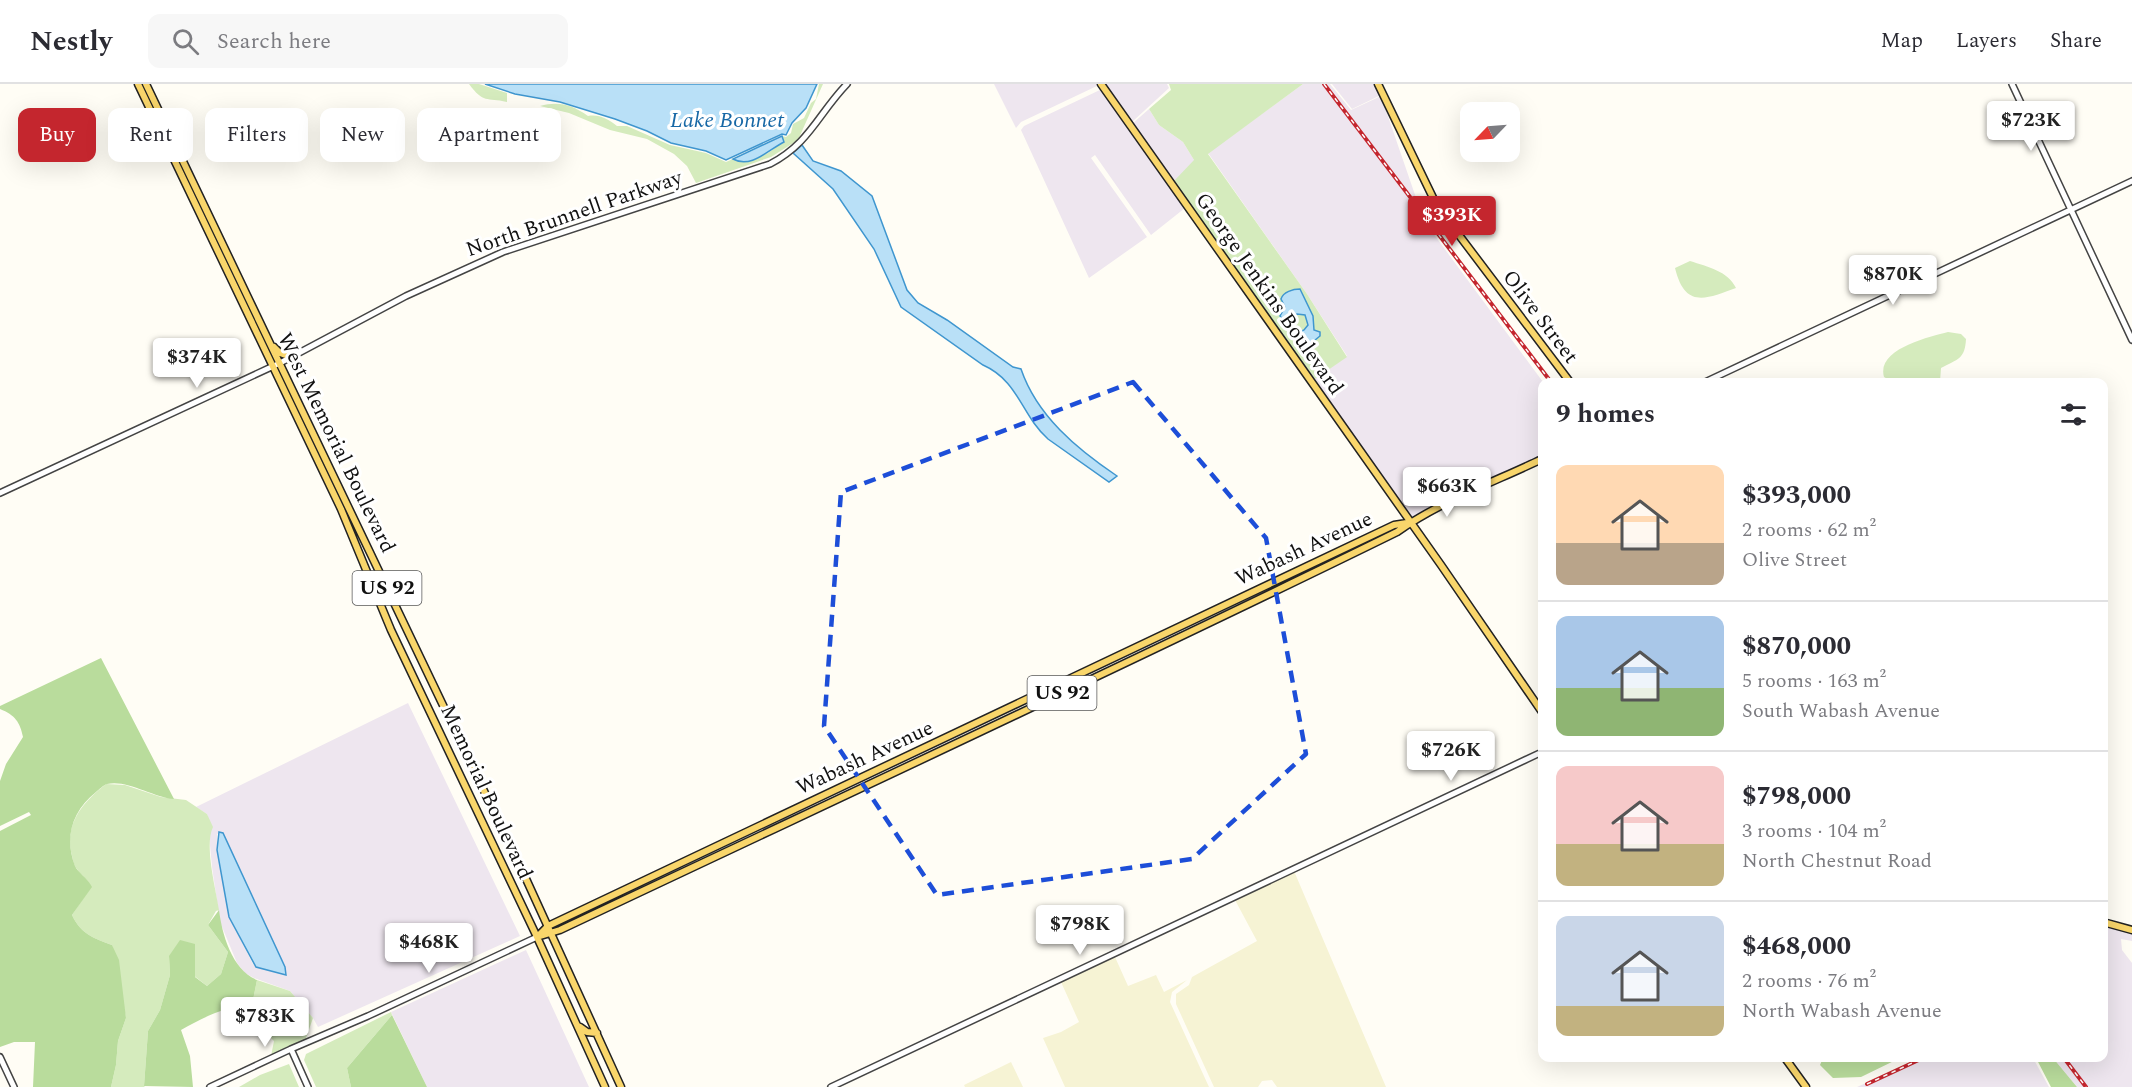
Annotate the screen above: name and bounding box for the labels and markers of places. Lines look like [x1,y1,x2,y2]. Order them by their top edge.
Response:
pin: $723K [1989,101,2073,152]
pin: $393K [1410,196,1494,247]
pin: $870K [1851,255,1935,306]
pin: $374K [155,338,239,389]
pin: $663K [1405,467,1489,518]
pin: $726K [1409,731,1493,782]
pin: $798K [1038,905,1122,956]
pin: $468K [387,923,471,974]
pin: $783K [223,997,307,1048]

